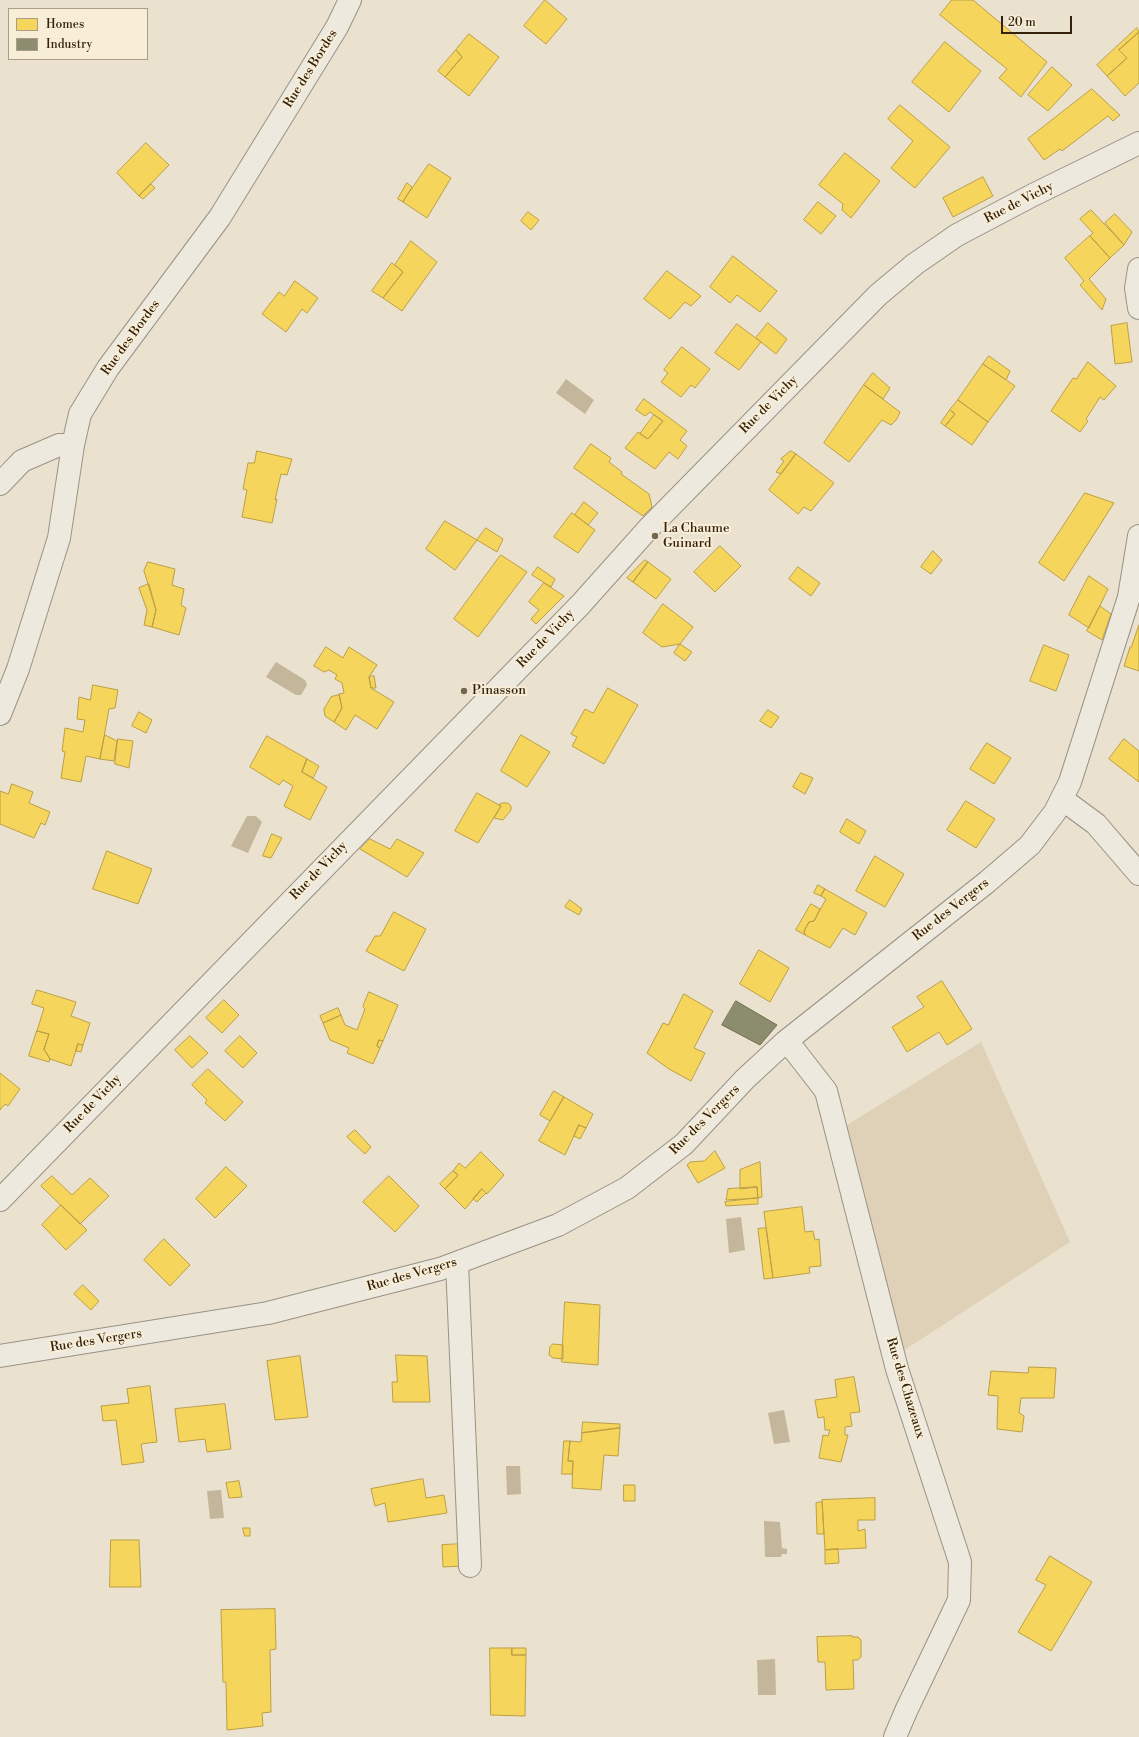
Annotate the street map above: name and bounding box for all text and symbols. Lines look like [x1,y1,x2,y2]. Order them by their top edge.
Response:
legend [8,8,148,60]
scale bar [1003,8,1074,34]
text: 20 m [1008,15,1036,30]
text: Homes [46,17,84,32]
street label: Rue des Bordes [281,27,341,111]
text: Industry [46,37,92,52]
street label: Rue de Vichy [982,179,1056,227]
street label: Rue des Bordes [98,297,164,379]
street label: Rue de Vichy [737,373,801,437]
place label: La Chaume Guinard [663,521,729,552]
marker: La Chaume Guinard [650,531,660,541]
street label: Rue de Vichy [514,606,578,672]
place label: Pinasson [472,683,526,699]
marker: Pinasson [459,686,469,696]
street label: Rue de Vichy [287,838,351,904]
street label: Rue des Vergers [910,875,992,945]
street label: Rue de Vichy [61,1071,125,1137]
street label: Rue des Vergers [667,1082,743,1158]
street label: Rue des Vergers [365,1255,459,1295]
street label: Rue des Vergers [49,1326,143,1356]
street label: Rue des Chazeaux [882,1336,928,1440]

